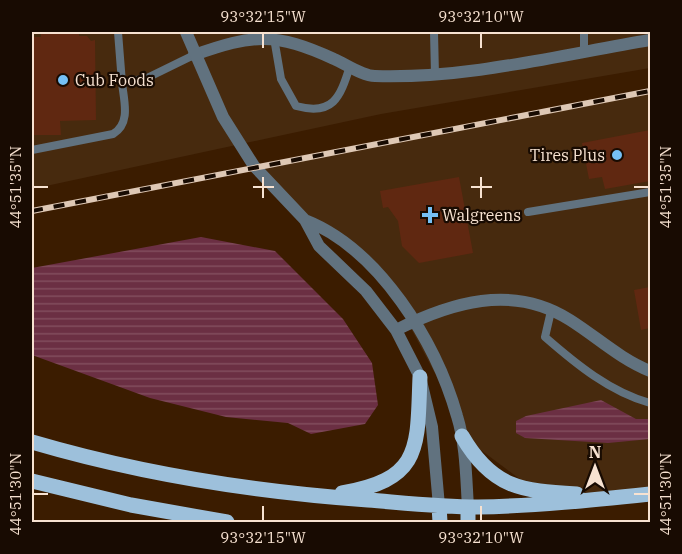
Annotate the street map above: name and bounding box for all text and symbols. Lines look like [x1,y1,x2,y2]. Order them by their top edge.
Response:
text: 93°32'15"W [220,7,306,26]
text: 93°32'10"W [438,7,524,26]
place label: Cub Foods [75,70,154,90]
marker: Cub Foods [56,73,70,87]
place label: Tires Plus [530,145,605,165]
text: 44°51'35"N [6,146,25,228]
text: 44°51'35"N [656,146,675,228]
marker: Tires Plus [610,148,624,162]
place label: Walgreens [442,205,521,225]
marker: Walgreens [423,208,437,222]
north arrow [565,437,625,497]
text: N [589,442,601,462]
text: 44°51'30"N [6,453,25,535]
text: 44°51'30"N [656,453,675,535]
text: 93°32'15"W [220,528,306,547]
text: 93°32'10"W [438,528,524,547]

